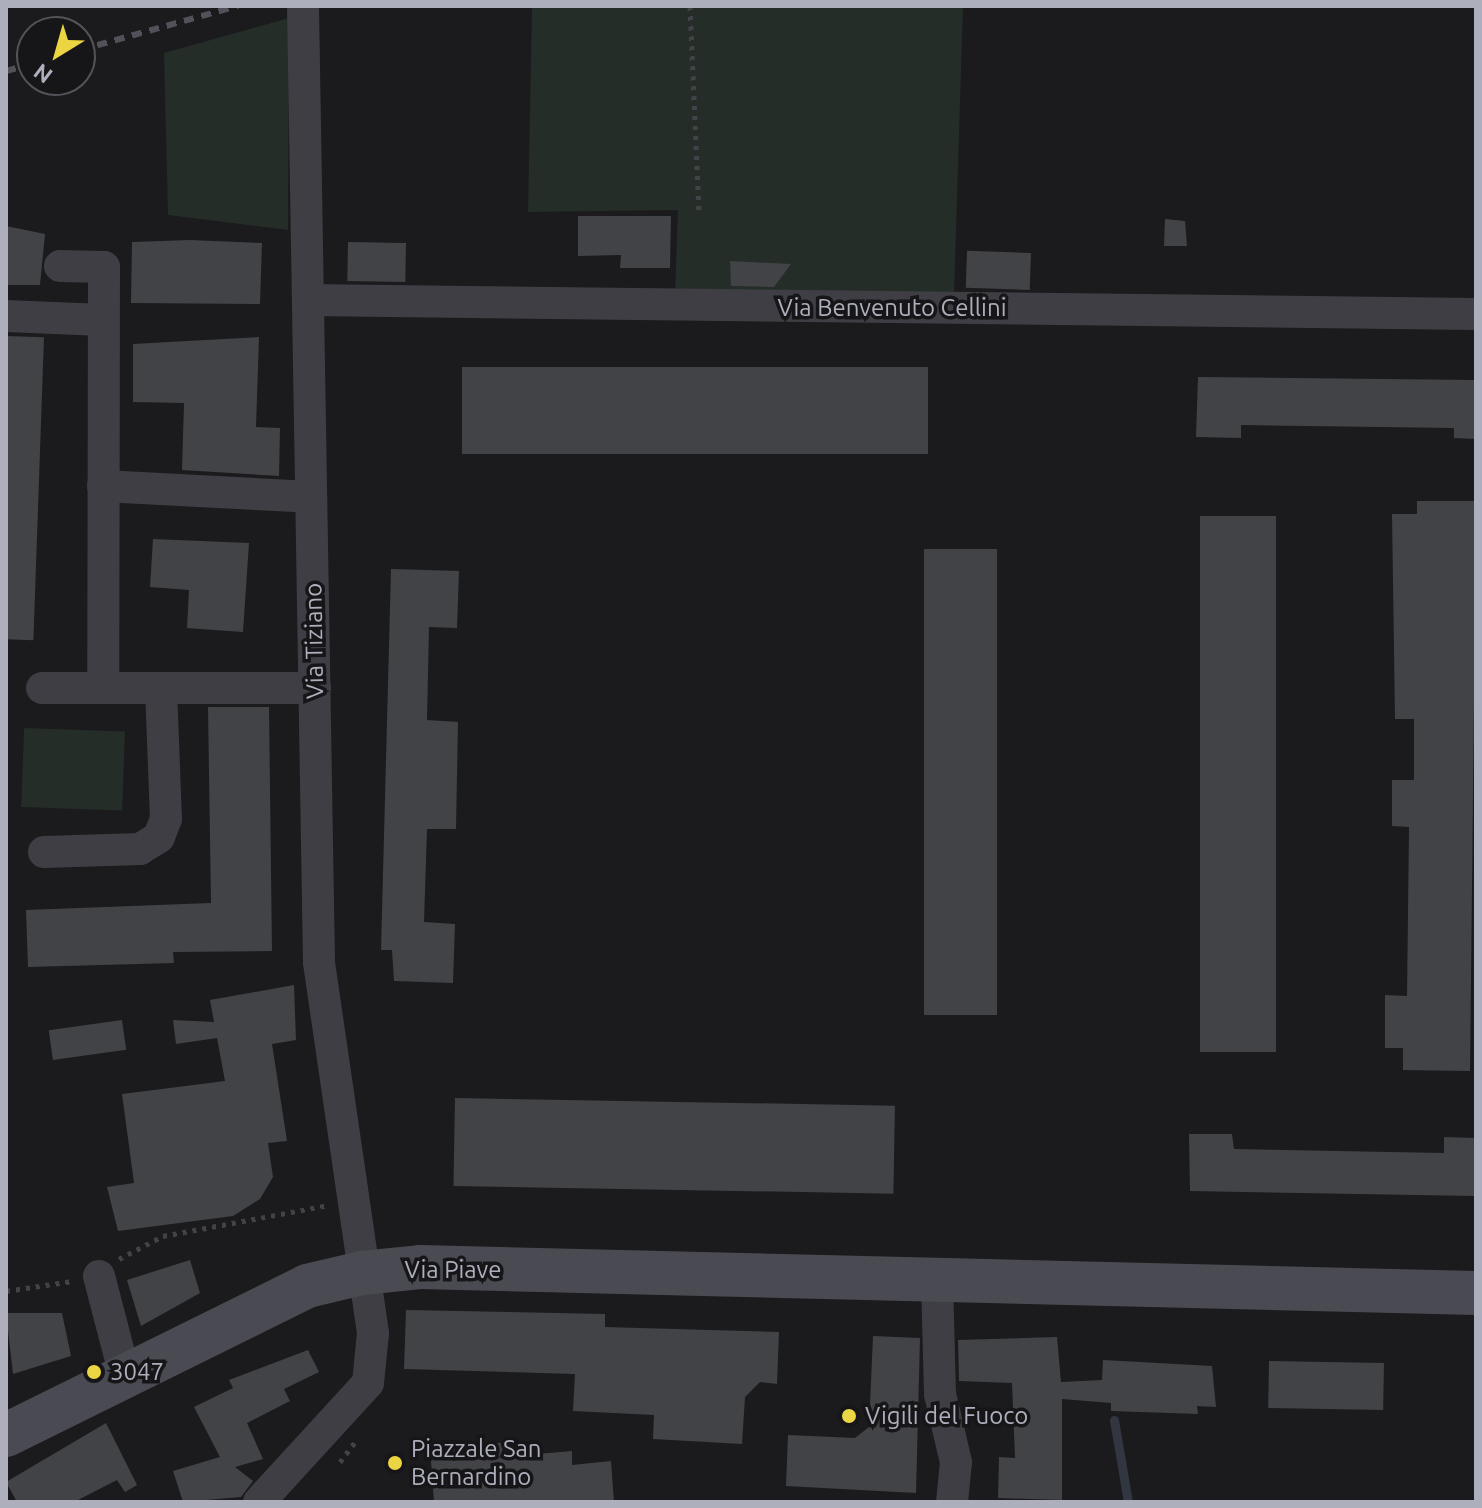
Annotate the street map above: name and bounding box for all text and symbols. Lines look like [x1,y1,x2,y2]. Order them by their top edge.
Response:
north arrow [16,16,96,96]
text: N [28,59,57,89]
street label: Via Benvenuto Cellini [778,294,1006,322]
street label: Via Tiziano [299,583,329,699]
street label: Via Piave [404,1256,502,1284]
place label: 3047 [110,1358,164,1386]
marker: 3047 [85,1363,103,1381]
place label: Vigili del Fuoco [865,1402,1028,1430]
marker: Vigili del Fuoco [840,1407,858,1425]
place label: Piazzale San Bernardino [411,1435,542,1491]
marker: Piazzale San Bernardino [386,1454,404,1472]

